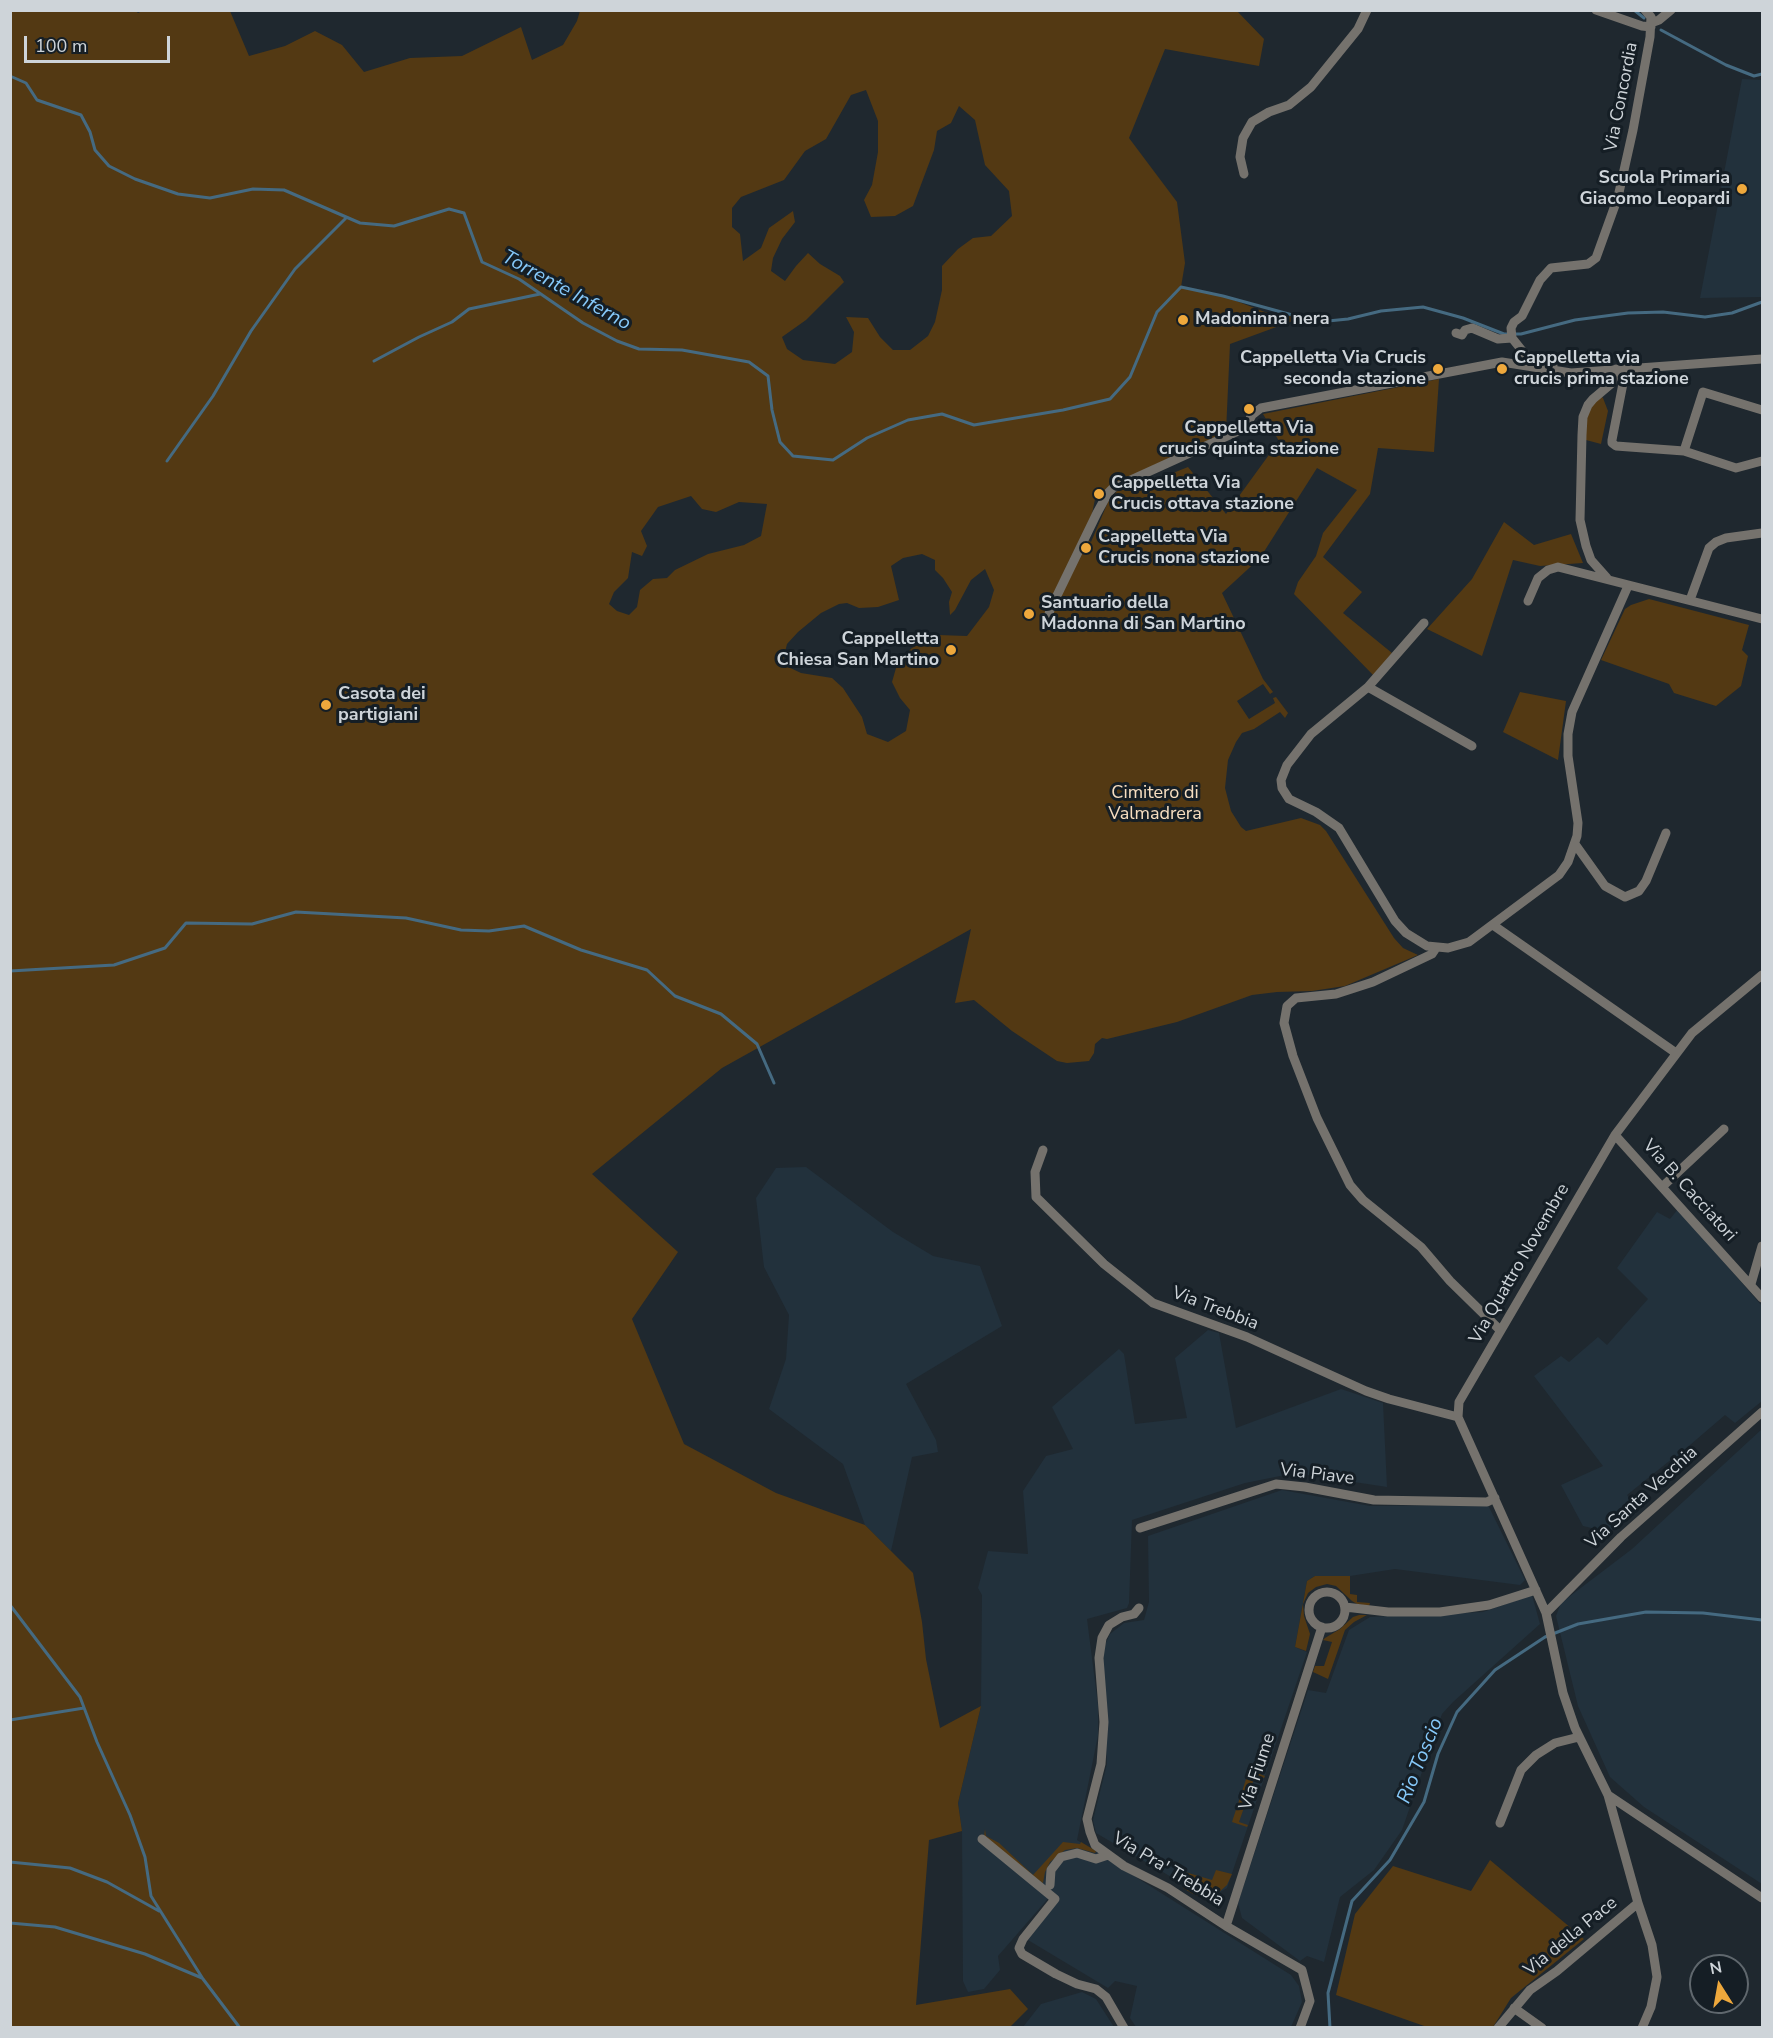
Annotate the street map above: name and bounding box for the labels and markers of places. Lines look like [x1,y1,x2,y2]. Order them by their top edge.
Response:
place label: Scuola Primaria Giacomo Leopardi [1580,168,1730,210]
marker: Scuola Primaria Giacomo Leopardi [1735,182,1749,196]
place label: Madoninna nera [1195,309,1330,331]
marker: Madoninna nera [1176,313,1190,327]
place label: Cappelletta Via Crucis seconda stazione [1240,348,1426,391]
place label: Cappelletta via crucis prima stazione [1514,348,1689,391]
marker: Cappelletta Via Crucis seconda stazione [1431,362,1445,376]
marker: Cappelletta via crucis prima stazione [1495,362,1509,376]
marker: Cappelletta Via crucis quinta stazione [1242,402,1256,416]
place label: Cappelletta Via crucis quinta stazione [1159,418,1339,460]
place label: Cappelletta Via Crucis ottava stazione [1111,473,1294,516]
marker: Cappelletta Via Crucis ottava stazione [1092,487,1106,501]
place label: Cappelletta Via Crucis nona stazione [1098,527,1270,570]
marker: Cappelletta Via Crucis nona stazione [1079,541,1093,555]
place label: Santuario della Madonna di San Martino [1041,593,1246,636]
marker: Santuario della Madonna di San Martino [1022,607,1036,621]
place label: Cappelletta Chiesa San Martino [776,629,939,672]
marker: Cappelletta Chiesa San Martino [944,643,958,657]
place label: Casota dei partigiani [338,684,426,726]
marker: Casota dei partigiani [319,698,333,712]

